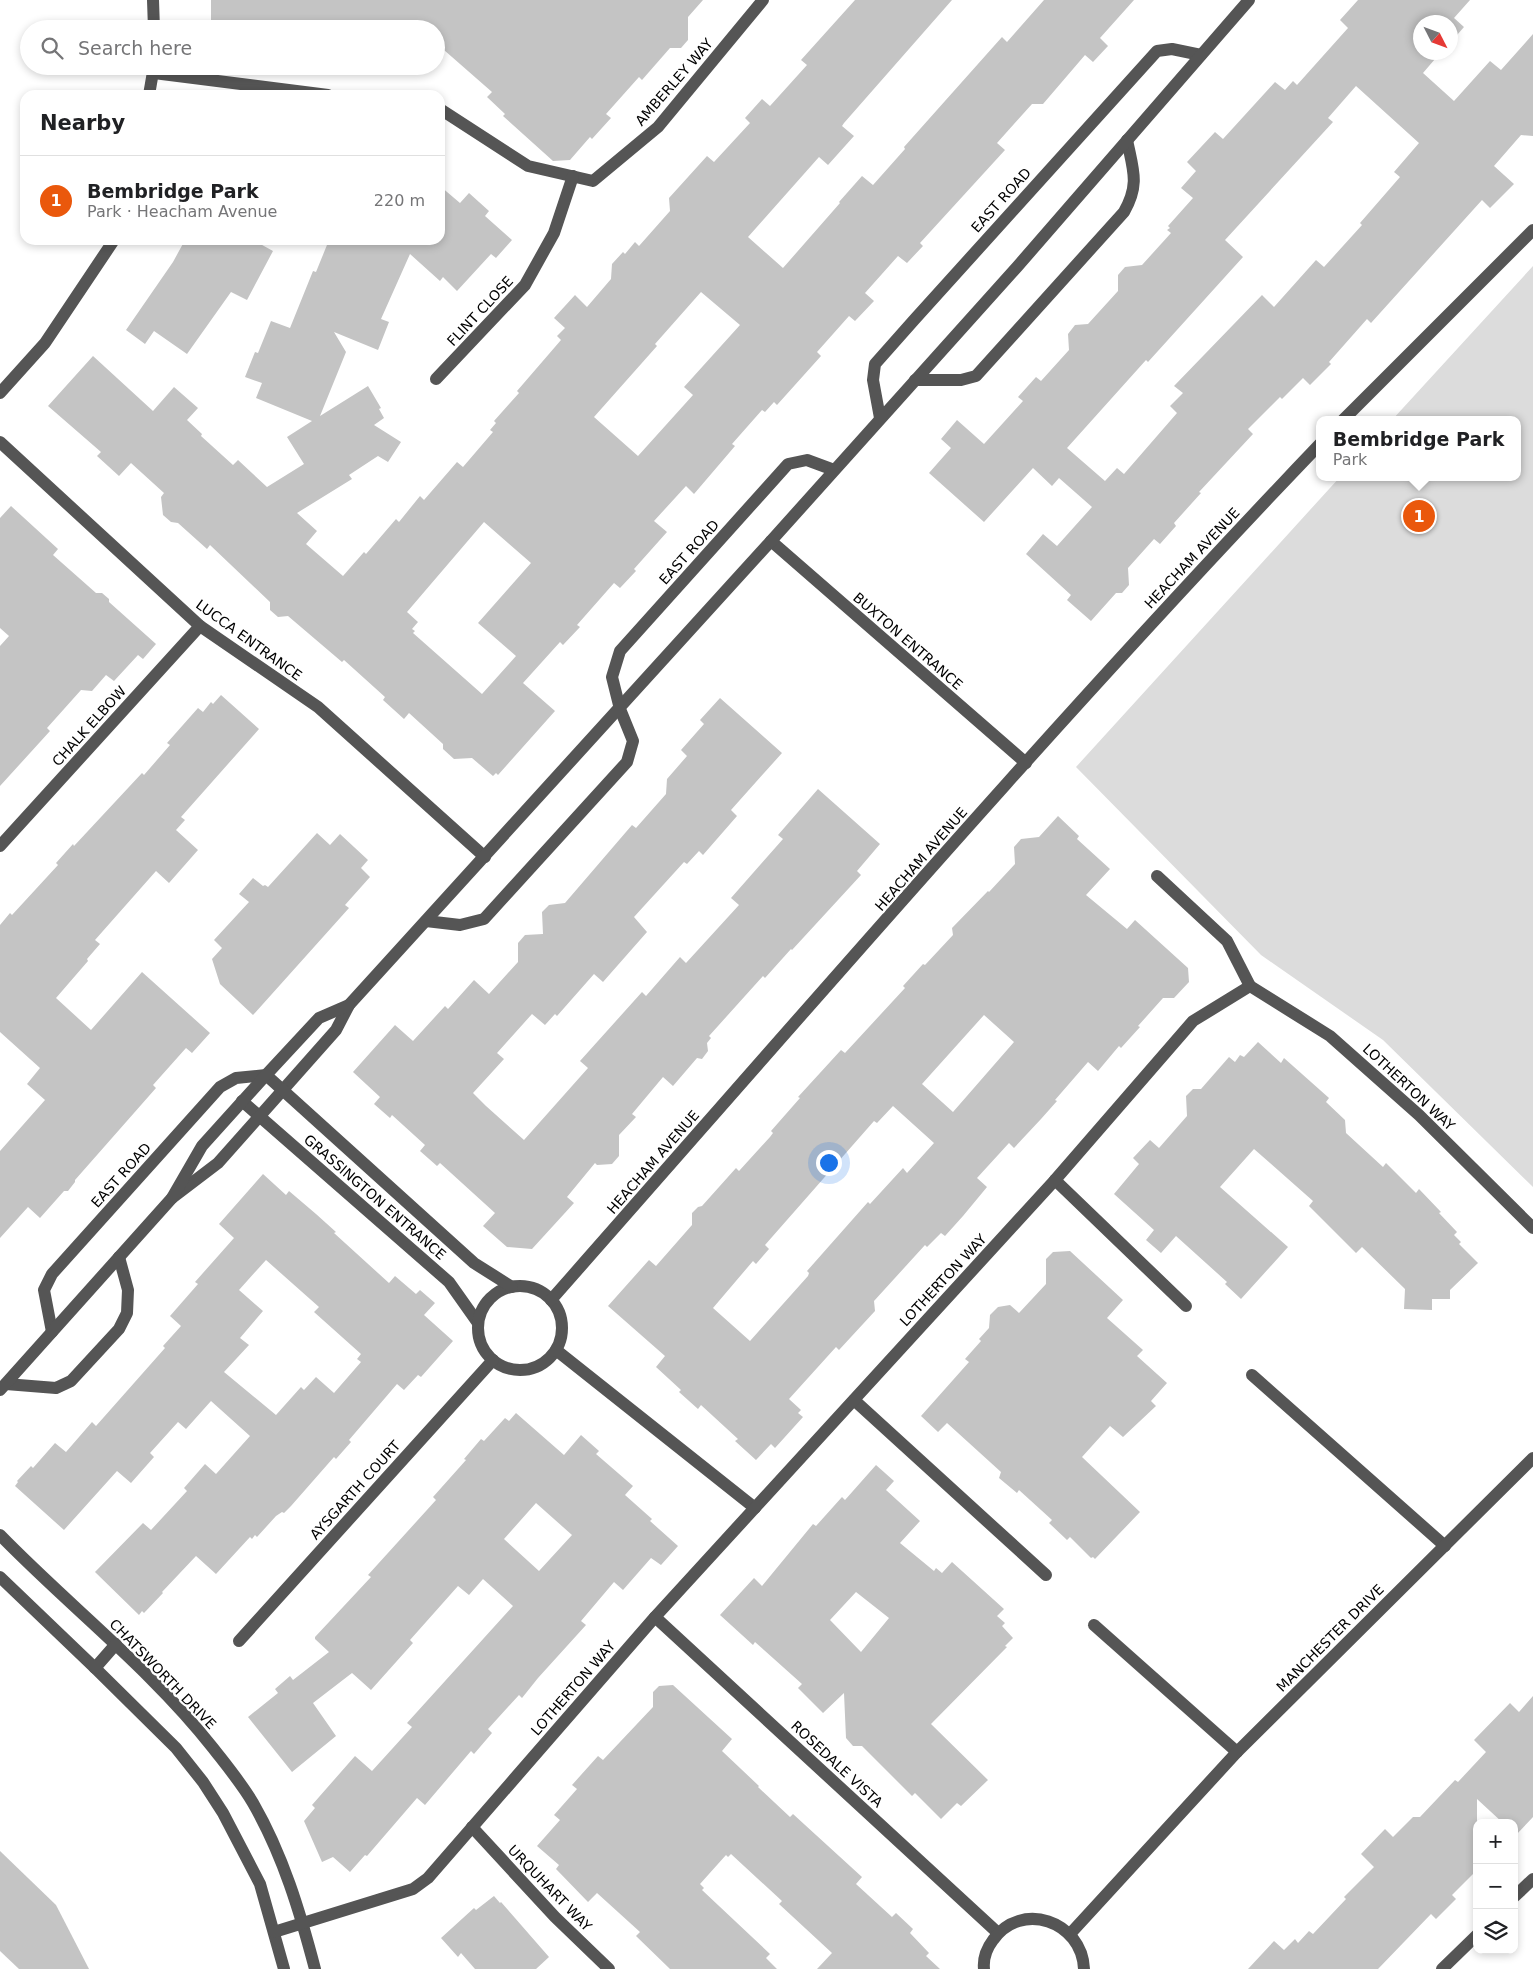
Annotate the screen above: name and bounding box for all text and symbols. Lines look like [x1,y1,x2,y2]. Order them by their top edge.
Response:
north arrow [1413,15,1458,60]
search box [20,20,445,75]
icon: search [38,34,66,62]
street label: AMBERLEY WAY [632,35,716,129]
text: Search here [78,37,192,59]
text: Nearby [40,111,125,135]
street label: EAST ROAD [968,164,1034,236]
text: Bembridge Park [87,180,259,202]
text: 1 [50,191,62,210]
text: 220 m [374,191,425,210]
text: Park · Heacham Avenue [87,202,277,221]
street label: FLINT CLOSE [444,273,516,349]
popup [1316,416,1521,481]
text: Bembridge Park [1333,428,1504,450]
text: Park [1333,450,1367,469]
pin: 1 [1403,497,1435,535]
street label: HEACHAM AVENUE [1141,504,1243,612]
street label: EAST ROAD [656,516,722,588]
street label: BUXTON ENTRANCE [850,589,966,693]
street label: LUCCA ENTRANCE [193,596,305,684]
street label: CHALK ELBOW [49,683,129,769]
street label: HEACHAM AVENUE [872,804,970,914]
street label: LOTHERTON WAY [1360,1040,1459,1134]
street label: HEACHAM AVENUE [604,1107,702,1217]
street label: GRASSINGTON ENTRANCE [301,1131,449,1263]
street label: EAST ROAD [88,1139,154,1211]
your location [816,1150,842,1176]
street label: LOTHERTON WAY [896,1230,990,1329]
street label: AYSGARTH COURT [307,1437,404,1543]
street label: MANCHESTER DRIVE [1273,1581,1387,1695]
street label: CHATSWORTH DRIVE [106,1616,220,1732]
street label: LOTHERTON WAY [528,1637,619,1738]
street label: ROSEDALE VISTA [788,1717,886,1811]
map controls [1473,1819,1518,1954]
button: + [1473,1819,1518,1864]
street label: URQUHART WAY [505,1842,595,1935]
button: − [1473,1864,1518,1909]
button: layers [1473,1909,1518,1954]

